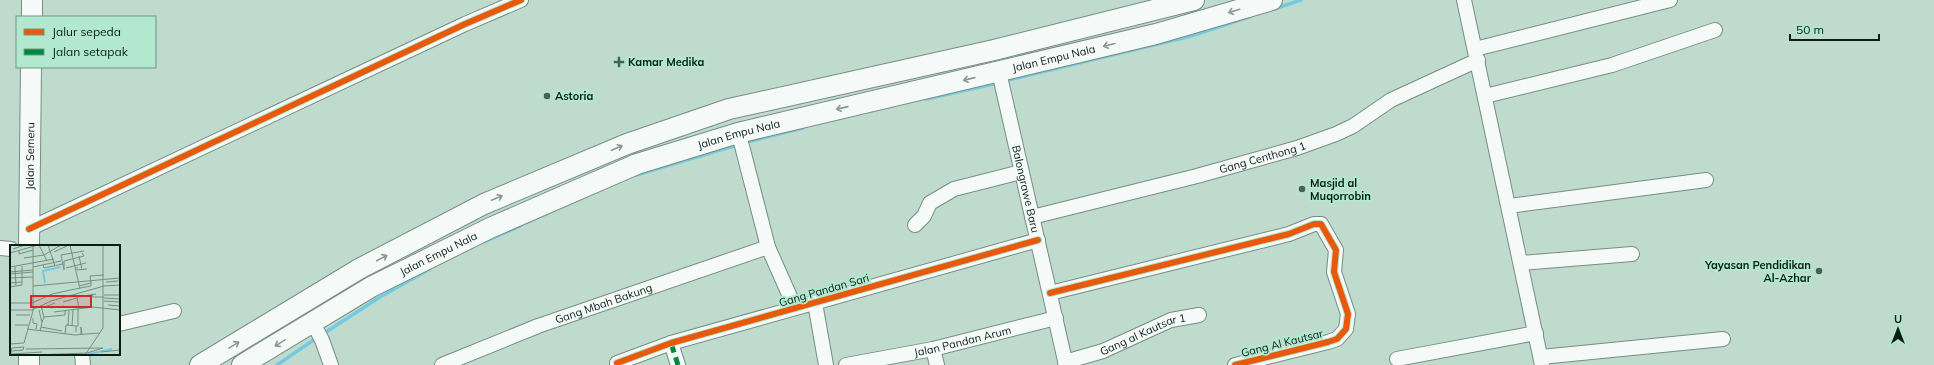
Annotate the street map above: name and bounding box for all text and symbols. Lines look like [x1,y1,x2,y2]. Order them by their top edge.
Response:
one-way arrow [1228,8,1241,15]
legend [16,16,156,68]
scale bar [1790,16,1879,42]
text: 50 m [1796,22,1824,37]
text: Jalur sepeda [52,24,121,39]
street label: Jalan Empu Nala [1011,42,1097,75]
one-way arrow [1103,42,1116,50]
text: Jalan setapak [52,44,129,59]
place label: Kamar Medika [628,55,704,69]
marker: Kamar Medika [613,56,625,68]
one-way arrow [963,76,976,83]
place label: Astoria [555,89,593,103]
marker: Astoria [542,91,552,101]
one-way arrow [836,105,849,113]
street label: Jalan Empu Nala [696,116,781,152]
street label: Jalan Semeru [23,122,37,190]
street label: Gang Centhong 1 [1218,138,1308,176]
one-way arrow [611,144,623,151]
street label: Balongrawe Baru [1009,144,1043,234]
place label: Masjid al Muqorrobin [1310,176,1371,203]
marker: Masjid al Muqorrobin [1297,184,1307,194]
one-way arrow [491,194,503,202]
street label: Jalan Empu Nala [397,228,480,279]
inset map [10,245,120,355]
one-way arrow [376,253,388,261]
place label: Yayasan Pendidikan Al-Azhar [1704,258,1812,285]
marker: Yayasan Pendidikan Al-Azhar [1814,266,1824,276]
street label: Gang Pandan Sari [777,270,871,310]
street label: Gang Mbah Bakung [553,280,654,327]
north arrow [1878,309,1918,349]
street label: Gang al Kautsar 1 [1098,311,1187,358]
text: U [1894,312,1902,326]
street label: Jalan Pandan Arum [913,323,1013,359]
street label: Gang Al Kautsar [1240,326,1324,360]
one-way arrow [274,339,286,347]
one-way arrow [228,341,239,349]

